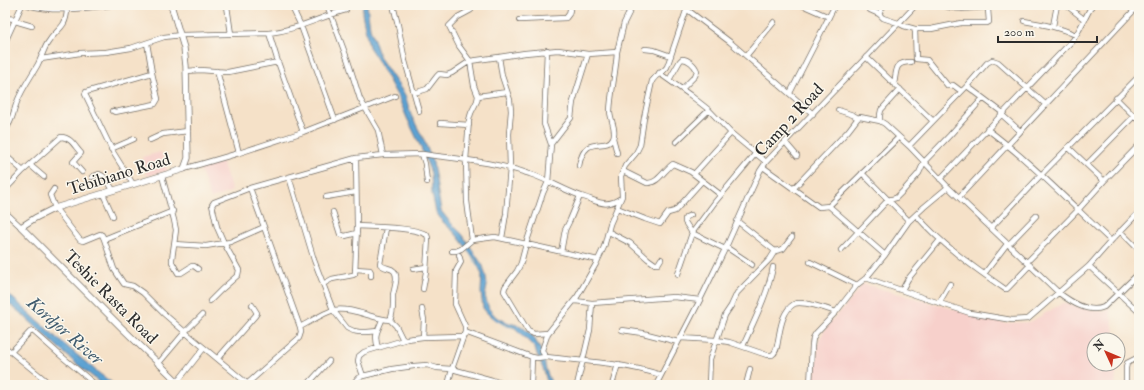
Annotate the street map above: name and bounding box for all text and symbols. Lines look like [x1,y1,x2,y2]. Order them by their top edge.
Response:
scale bar [998,18,1097,44]
text: 200 m [1004,25,1035,40]
street label: Camp 2 Road [750,79,829,162]
street label: Tebibiano Road [65,148,173,200]
street label: Teshie Rasta Road [60,246,163,349]
water label: Kordjor River [21,291,109,371]
north arrow [1086,332,1126,372]
text: N [1090,337,1108,354]

